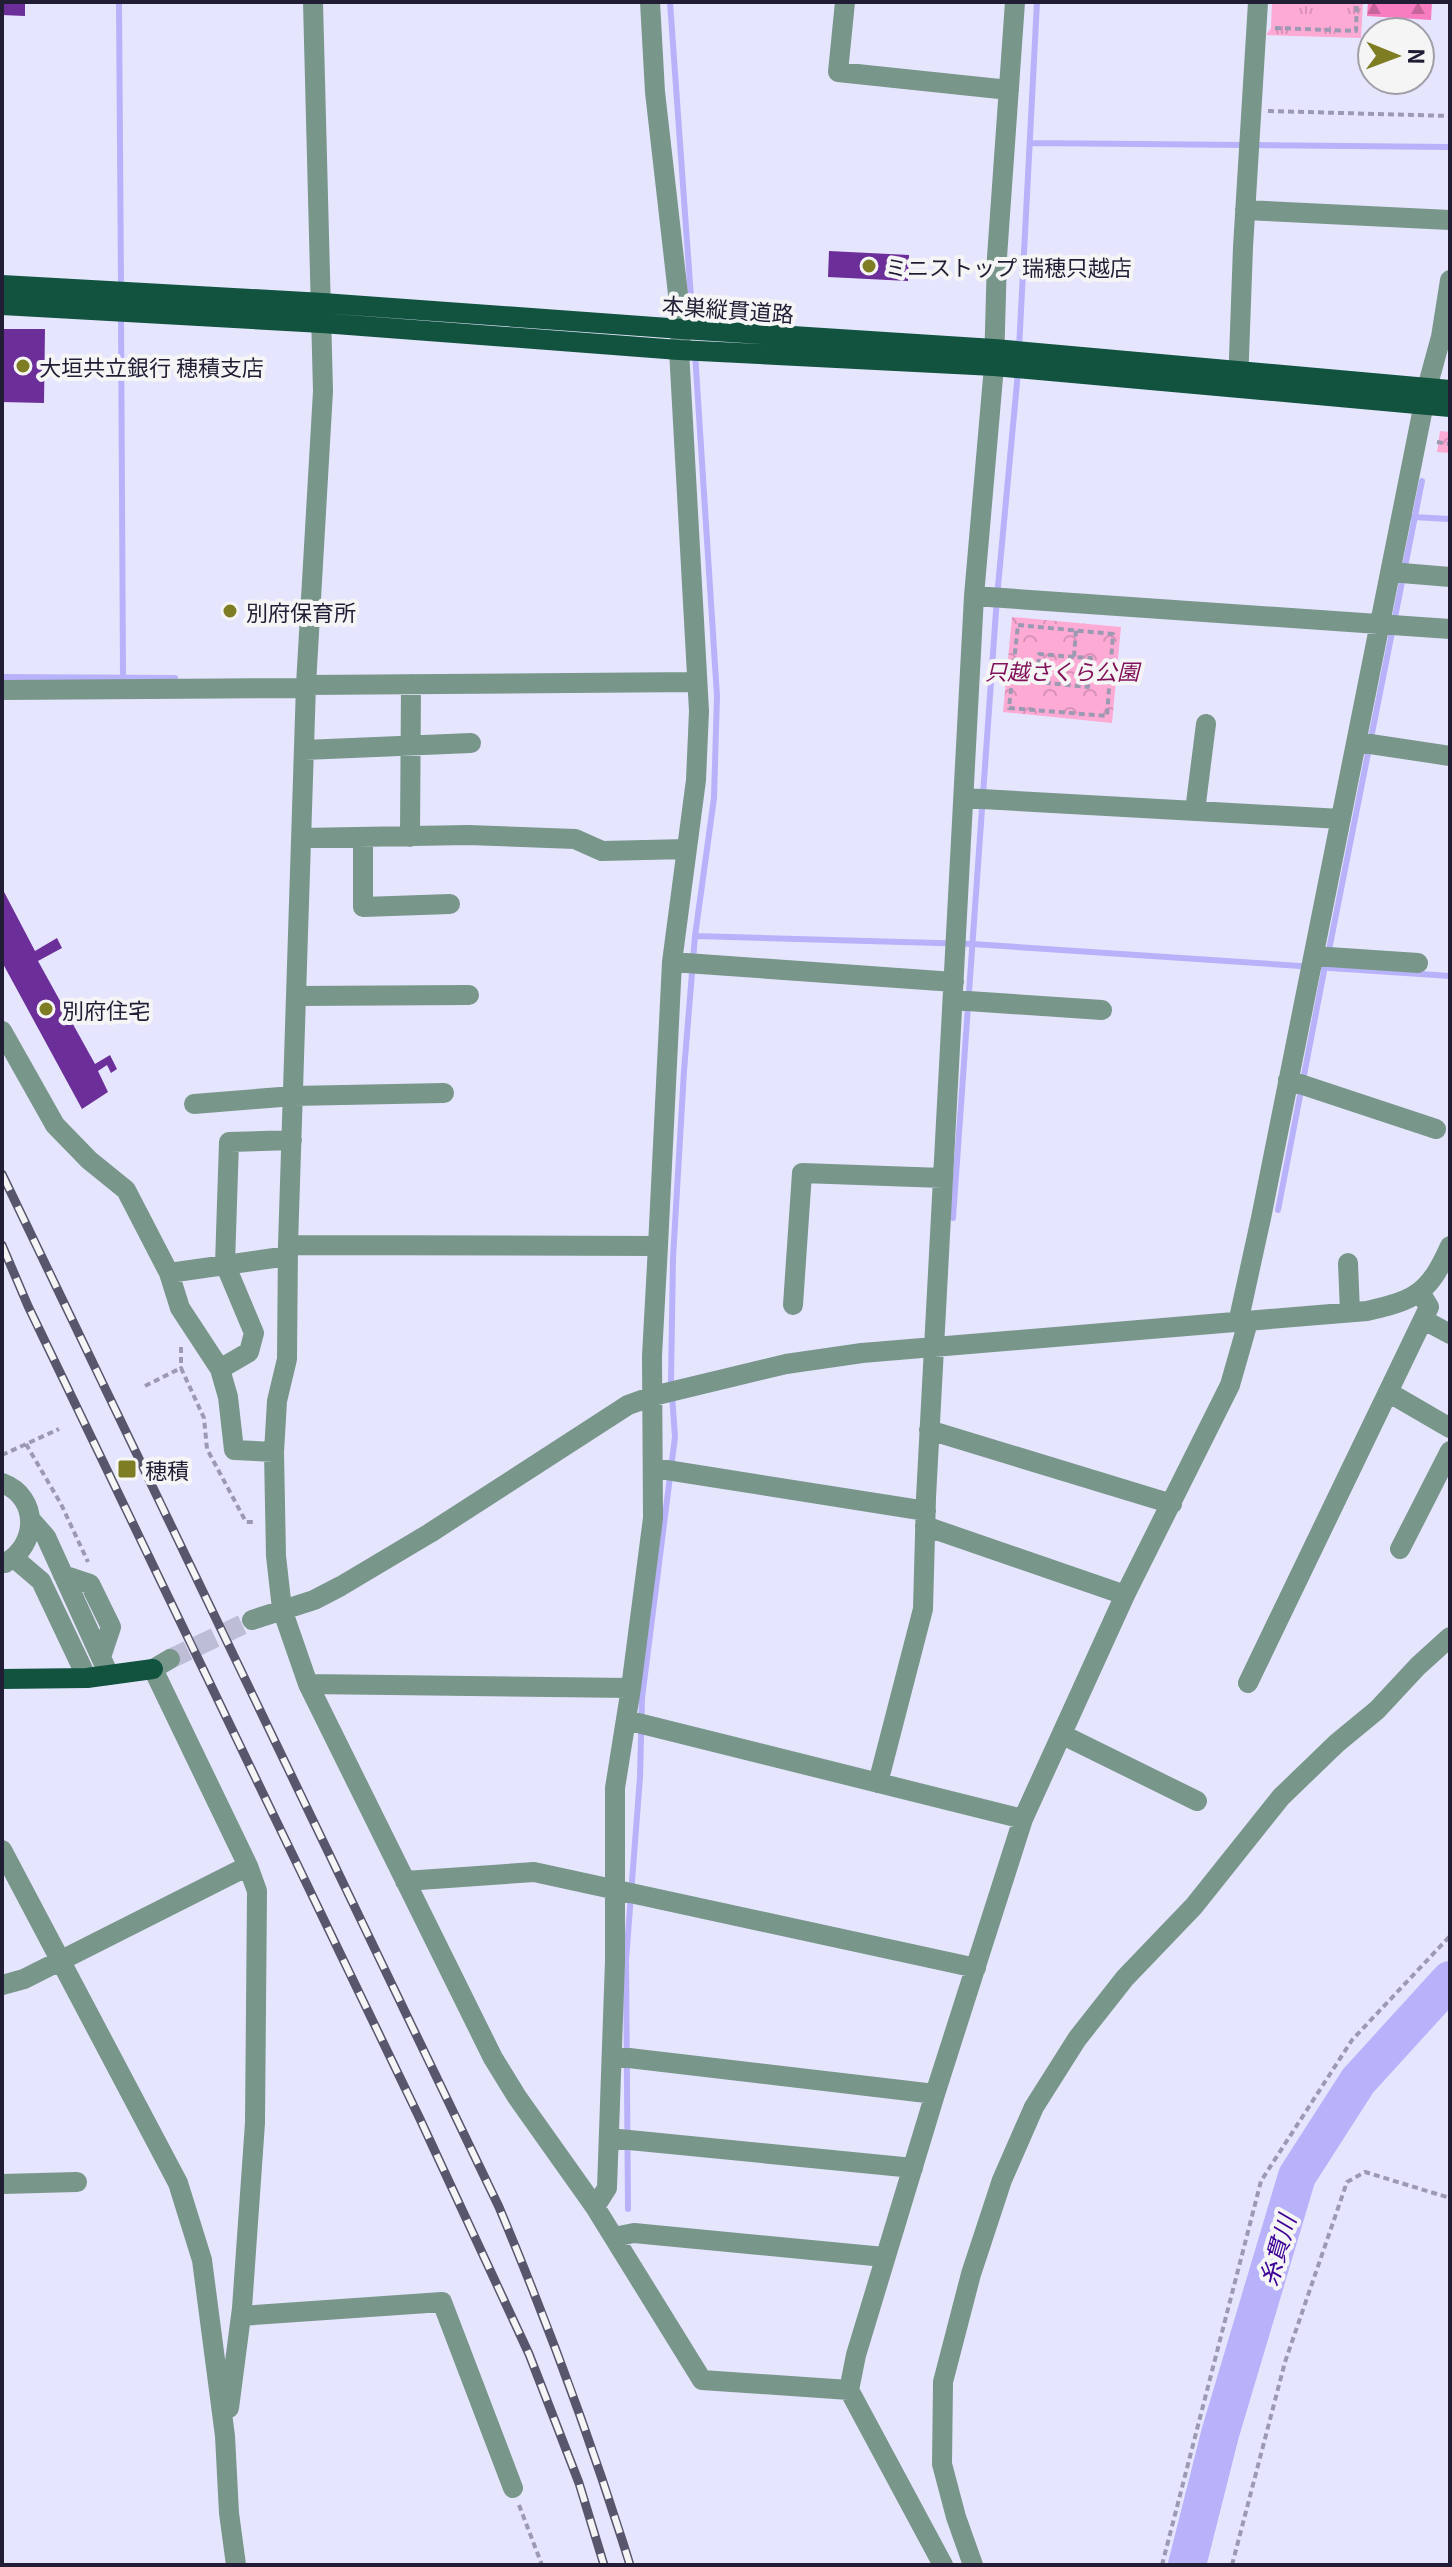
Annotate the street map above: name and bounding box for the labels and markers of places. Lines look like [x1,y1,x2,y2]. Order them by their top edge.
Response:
place label: ミニストップ 瑞穂只越店 [885,250,1132,282]
marker: ミニストップ 瑞穂只越店 [860,257,878,275]
place label: 大垣共立銀行 穂積支店 [39,350,264,382]
marker: 大垣共立銀行 穂積支店 [14,357,32,375]
place label: 別府保育所 [246,595,356,627]
marker: 別府保育所 [221,602,239,620]
place label: 別府住宅 [62,993,150,1025]
marker: 別府住宅 [37,1000,55,1018]
place label: 穂積 [145,1453,189,1485]
marker: 穂積 [116,1458,138,1480]

